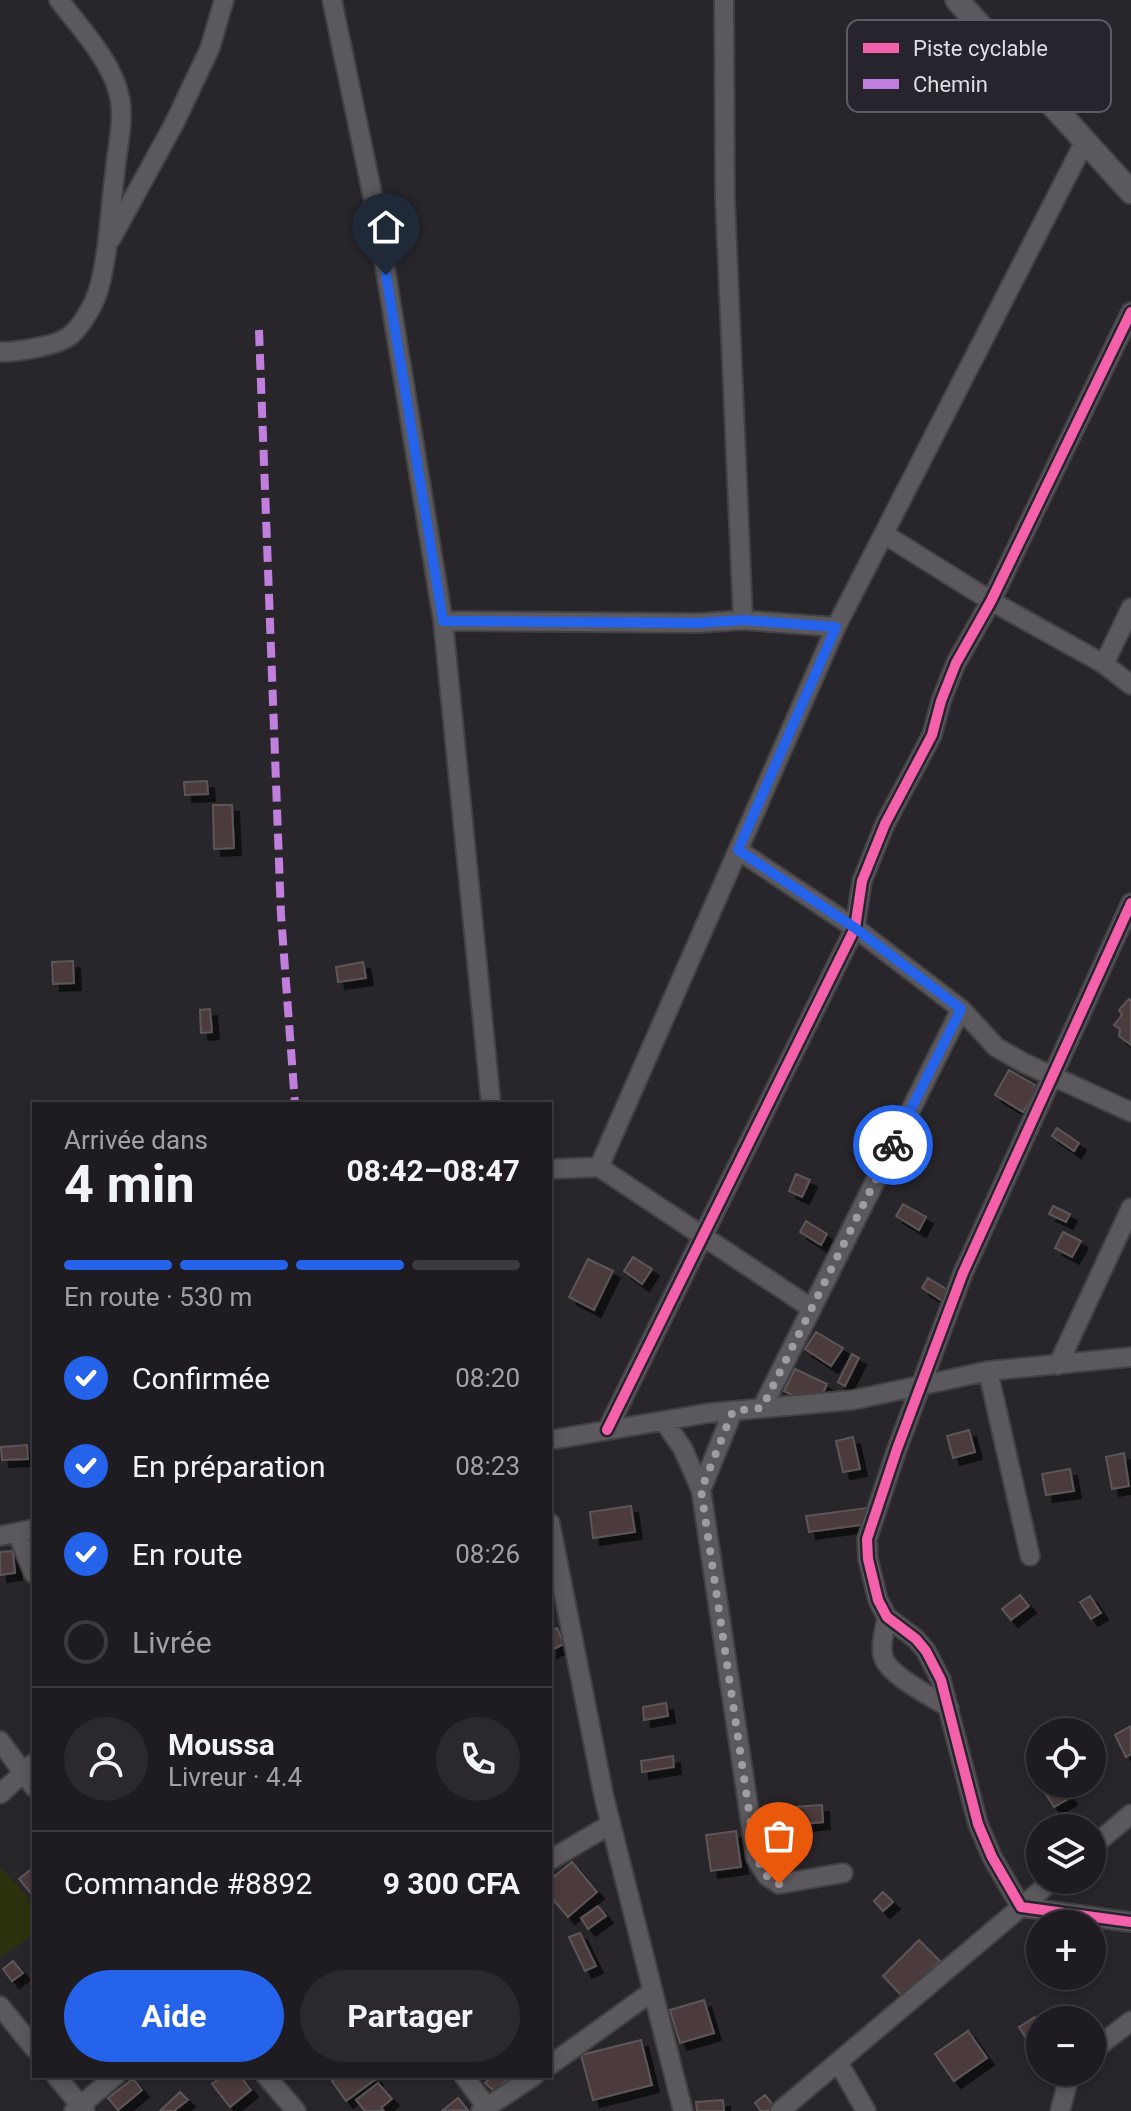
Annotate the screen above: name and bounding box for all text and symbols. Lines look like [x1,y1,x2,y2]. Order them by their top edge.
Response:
legend [847,20,1111,112]
text: Piste cyclable [913,36,1048,61]
text: Chemin [913,72,988,97]
pin [352,193,420,275]
icon: home [364,205,408,249]
courier [853,1105,933,1185]
icon: bike [871,1123,915,1167]
text: Arrivée dans [64,1125,208,1155]
text: 08:42–08:47 [346,1153,520,1188]
text: 4 min [64,1154,195,1215]
text: En route · 530 m [64,1282,252,1312]
icon: check [64,1356,108,1400]
text: Confirmée [132,1361,270,1396]
text: 08:20 [455,1363,520,1393]
icon: check [64,1444,108,1488]
text: En préparation [132,1449,326,1484]
text: 08:23 [455,1451,520,1481]
icon: check [64,1532,108,1576]
text: En route [132,1537,242,1572]
text: 08:26 [455,1539,520,1569]
text: Livrée [132,1625,212,1660]
button: person [64,1717,148,1801]
button: phone [436,1717,520,1801]
map controls [1026,1718,1106,2086]
button: locate [1026,1718,1106,1798]
text: Moussa [168,1727,275,1762]
text: Livreur · 4.4 [168,1762,302,1792]
pin [745,1802,813,1884]
icon: bag [757,1814,801,1858]
button: layers [1026,1814,1106,1894]
text: Commande #8892 [64,1866,312,1901]
text: 9 300 CFA [383,1866,520,1901]
button: + [1026,1910,1106,1990]
button: Aide [64,1970,284,2062]
button: Partager [300,1970,520,2062]
button: − [1026,2006,1106,2086]

